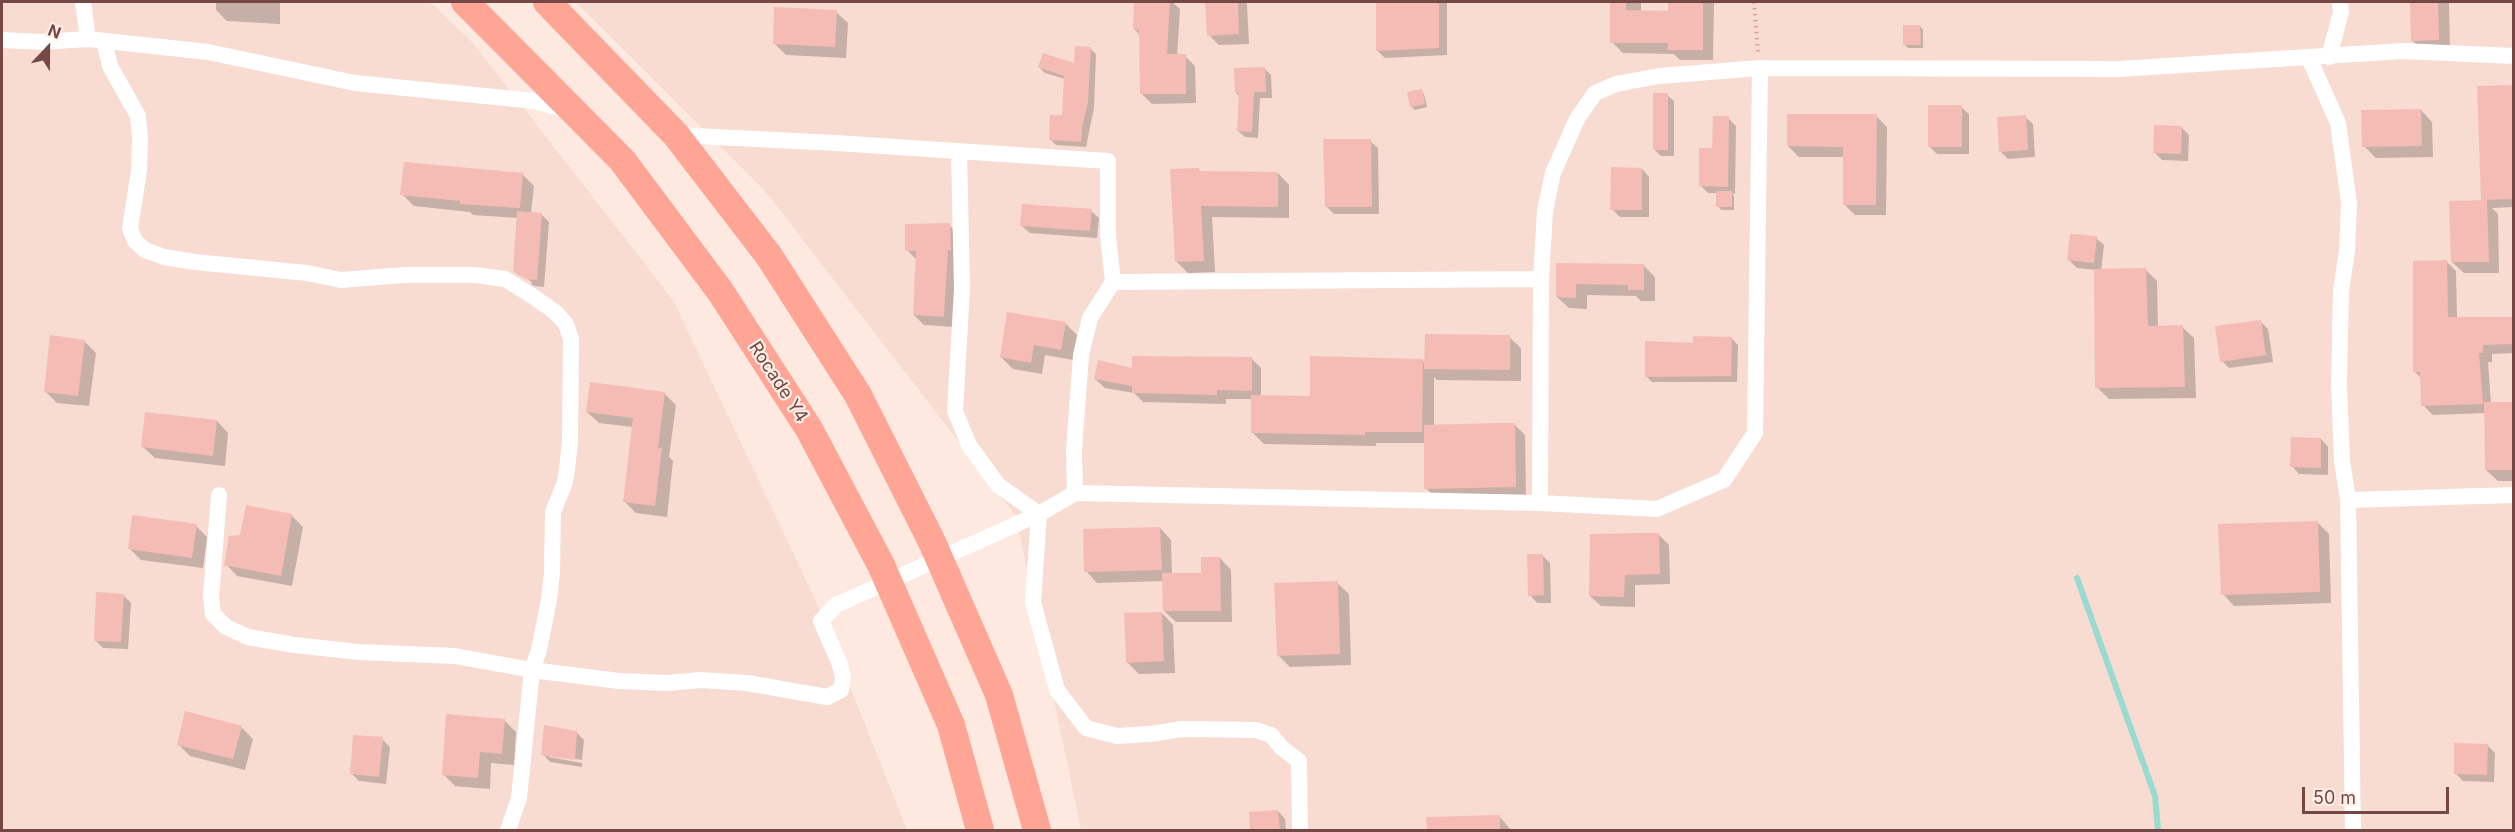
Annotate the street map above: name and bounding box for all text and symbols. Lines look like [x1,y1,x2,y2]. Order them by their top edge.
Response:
north arrow [18,18,78,78]
text: N [45,20,64,43]
street label: Rocade Y4 [744,338,812,426]
scale bar [2305,775,2452,813]
text: 50 m [2313,787,2356,808]

